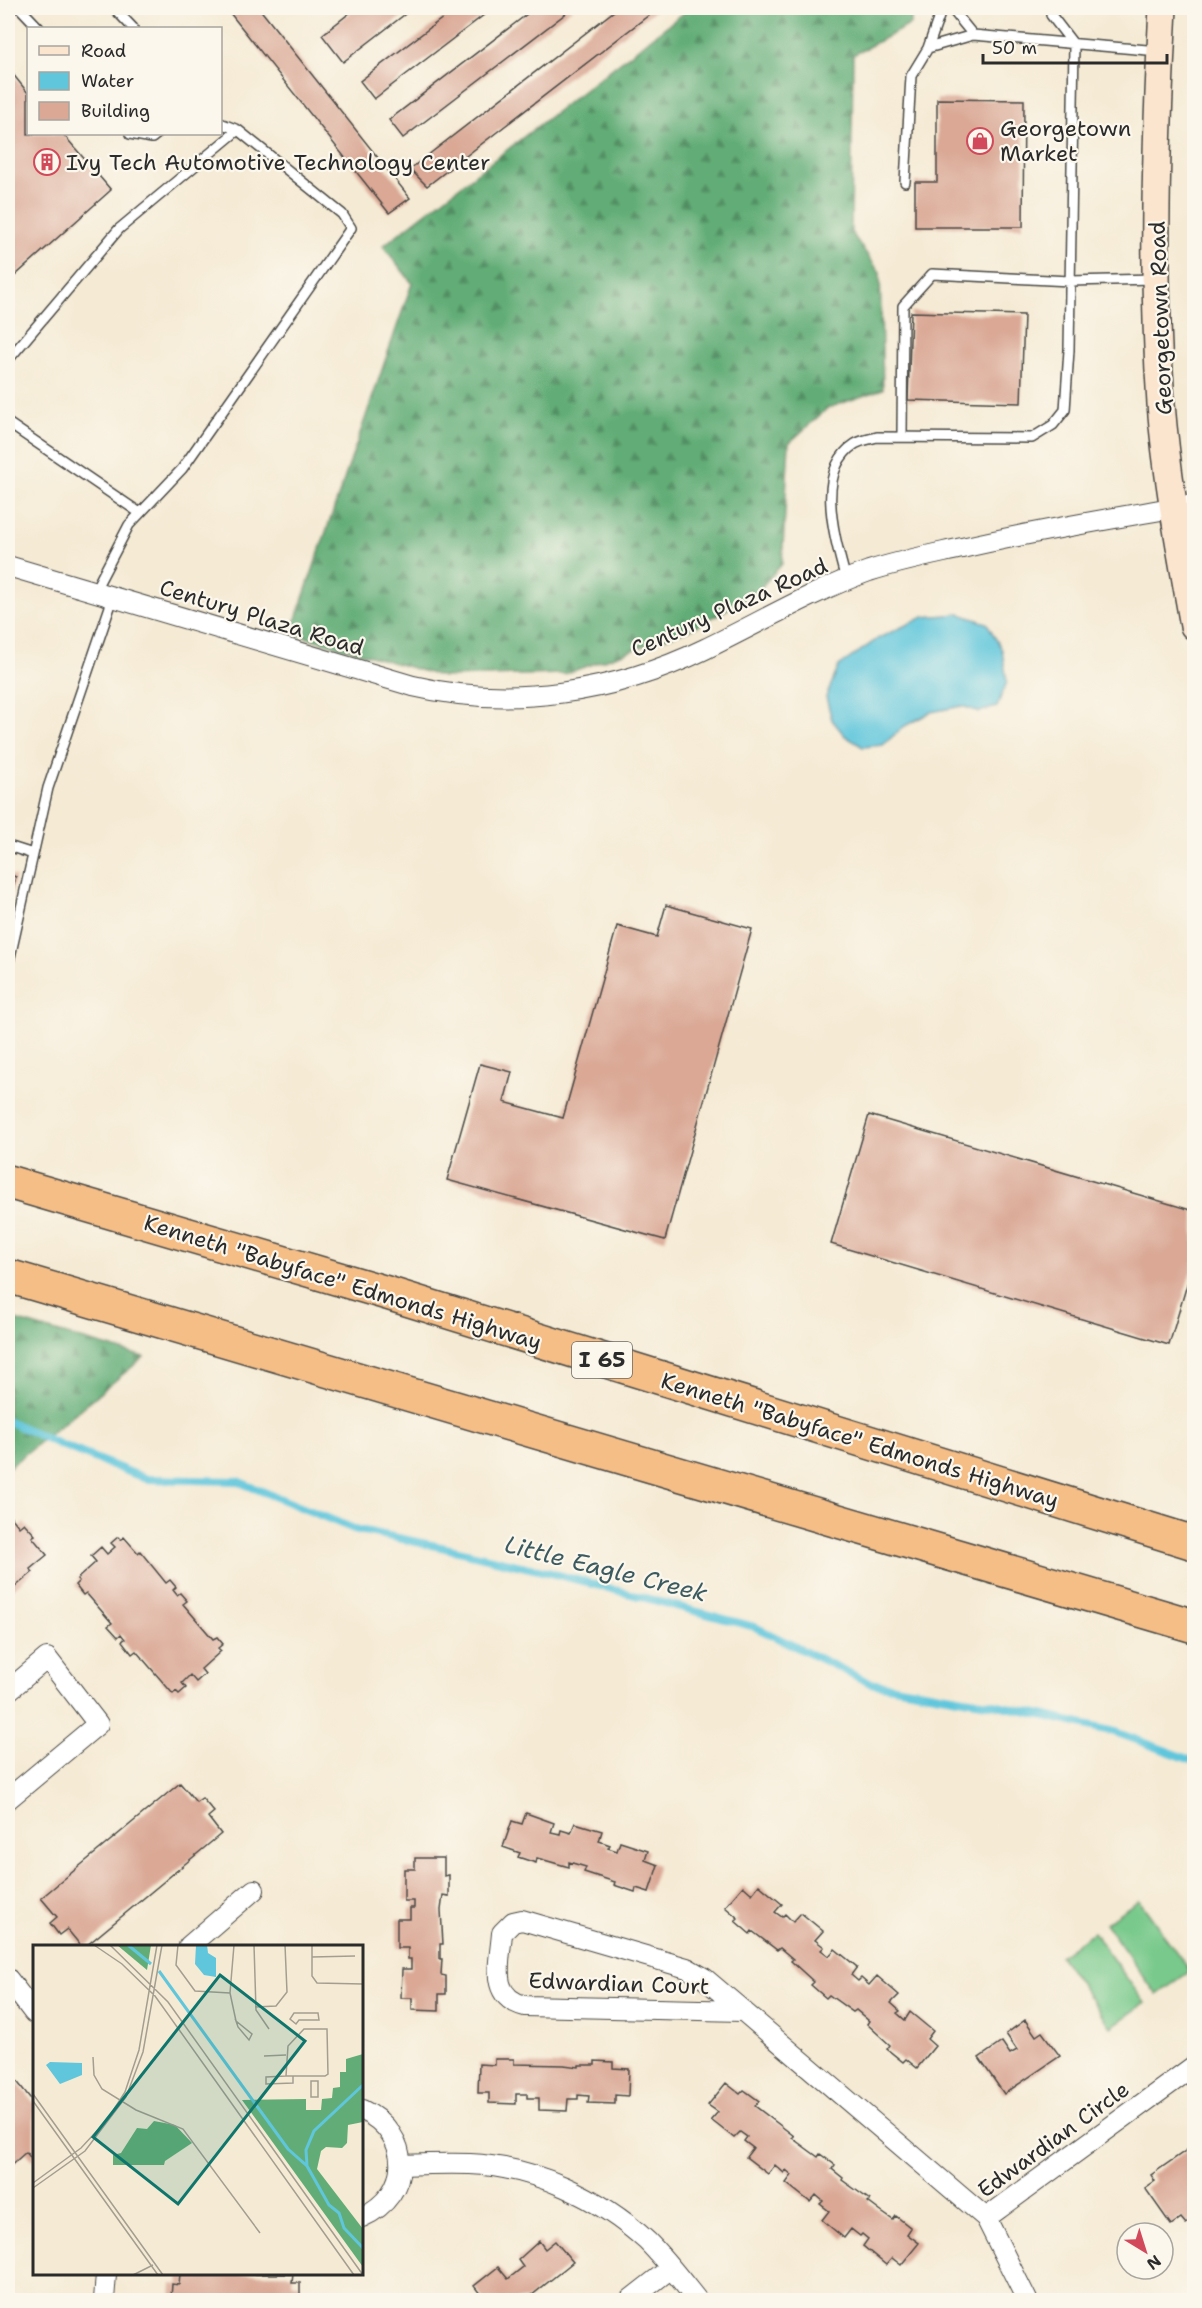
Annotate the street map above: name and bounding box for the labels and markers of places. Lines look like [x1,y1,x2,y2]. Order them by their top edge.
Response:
place label: Georgetown Market [1000,114,1131,168]
shop icon: Georgetown Market [965,126,995,156]
building icon: Ivy Tech Automotive Technology Center [32,147,62,177]
place label: Ivy Tech Automotive Technology Center [66,148,491,177]

